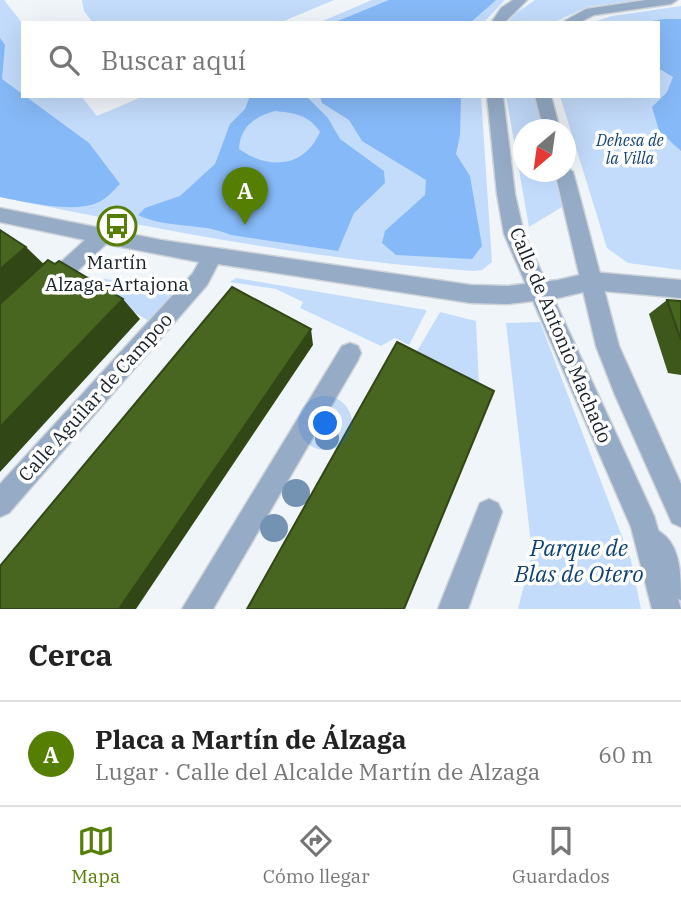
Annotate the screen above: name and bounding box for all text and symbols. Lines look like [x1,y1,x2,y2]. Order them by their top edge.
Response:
search box [21,21,660,98]
icon: search [45,41,83,79]
text: Buscar aquí [101,43,246,77]
north arrow [513,119,576,182]
park label: Dehesa de la Villa [595,130,664,168]
pin: A [222,167,268,225]
bus stop icon: Martín Alzaga-Artajona [96,205,138,247]
street label: Calle de Antonio Machado [505,224,617,446]
place label: Martín Alzaga-Artajona [45,250,189,296]
street label: Calle Aguilar de Campoo [13,308,177,486]
your location [308,406,342,440]
park label: Parque de Blas de Otero [513,532,644,588]
text: Cerca [28,635,113,674]
text: Placa a Martín de Álzaga [95,722,407,756]
text: A [43,739,59,769]
text: 60 m [598,739,653,769]
text: Lugar · Calle del Alcalde Martín de Alzaga [95,756,540,786]
tab: Mapa [71,822,120,888]
tab: Cómo llegar [263,822,370,888]
tab: Guardados [512,822,610,888]

